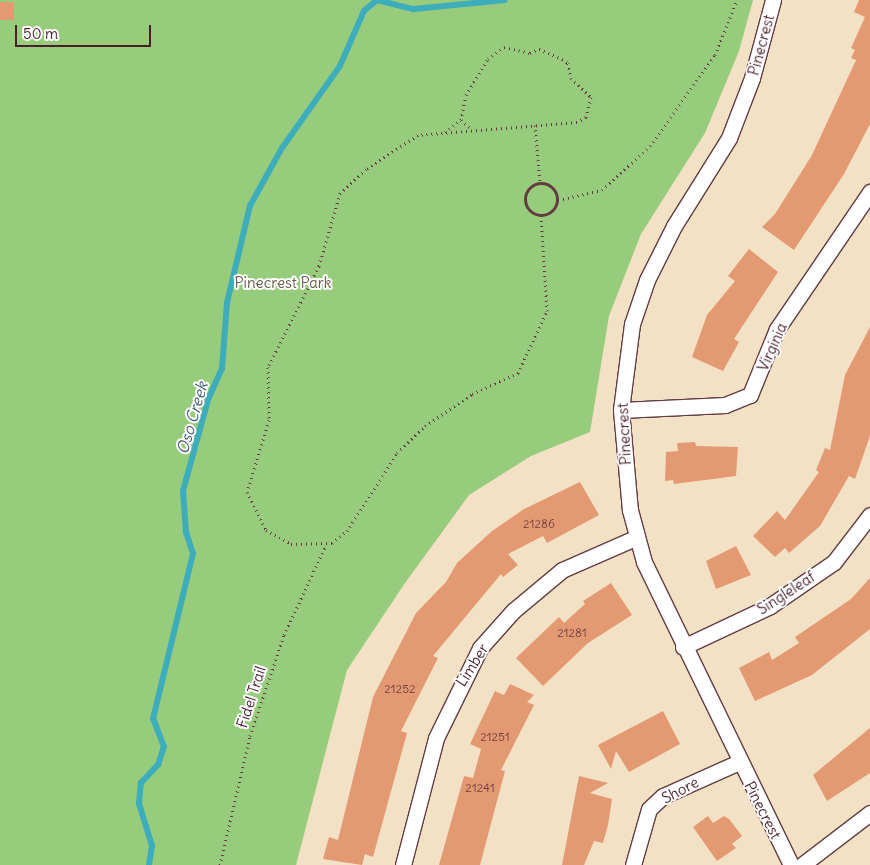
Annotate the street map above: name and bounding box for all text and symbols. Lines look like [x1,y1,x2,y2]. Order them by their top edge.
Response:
street label: Pinecrest [744,13,778,77]
scale bar [18,15,154,47]
text: 50 m [23,24,58,43]
park label: Pinecrest Park [235,274,331,292]
street label: Virginia [753,320,791,374]
water label: Oso Creek [173,380,211,456]
street label: Pinecrest [613,402,635,466]
house number: 21286 [523,517,555,531]
street label: Singleleaf [754,568,818,618]
house number: 21281 [557,626,587,640]
street label: Limber [452,640,492,690]
street label: Fidel Trail [233,664,269,730]
house number: 21252 [384,682,416,696]
house number: 21251 [480,730,510,744]
street label: Shore [658,773,702,807]
street label: Pinecrest [741,778,785,842]
house number: 21241 [465,781,495,795]

